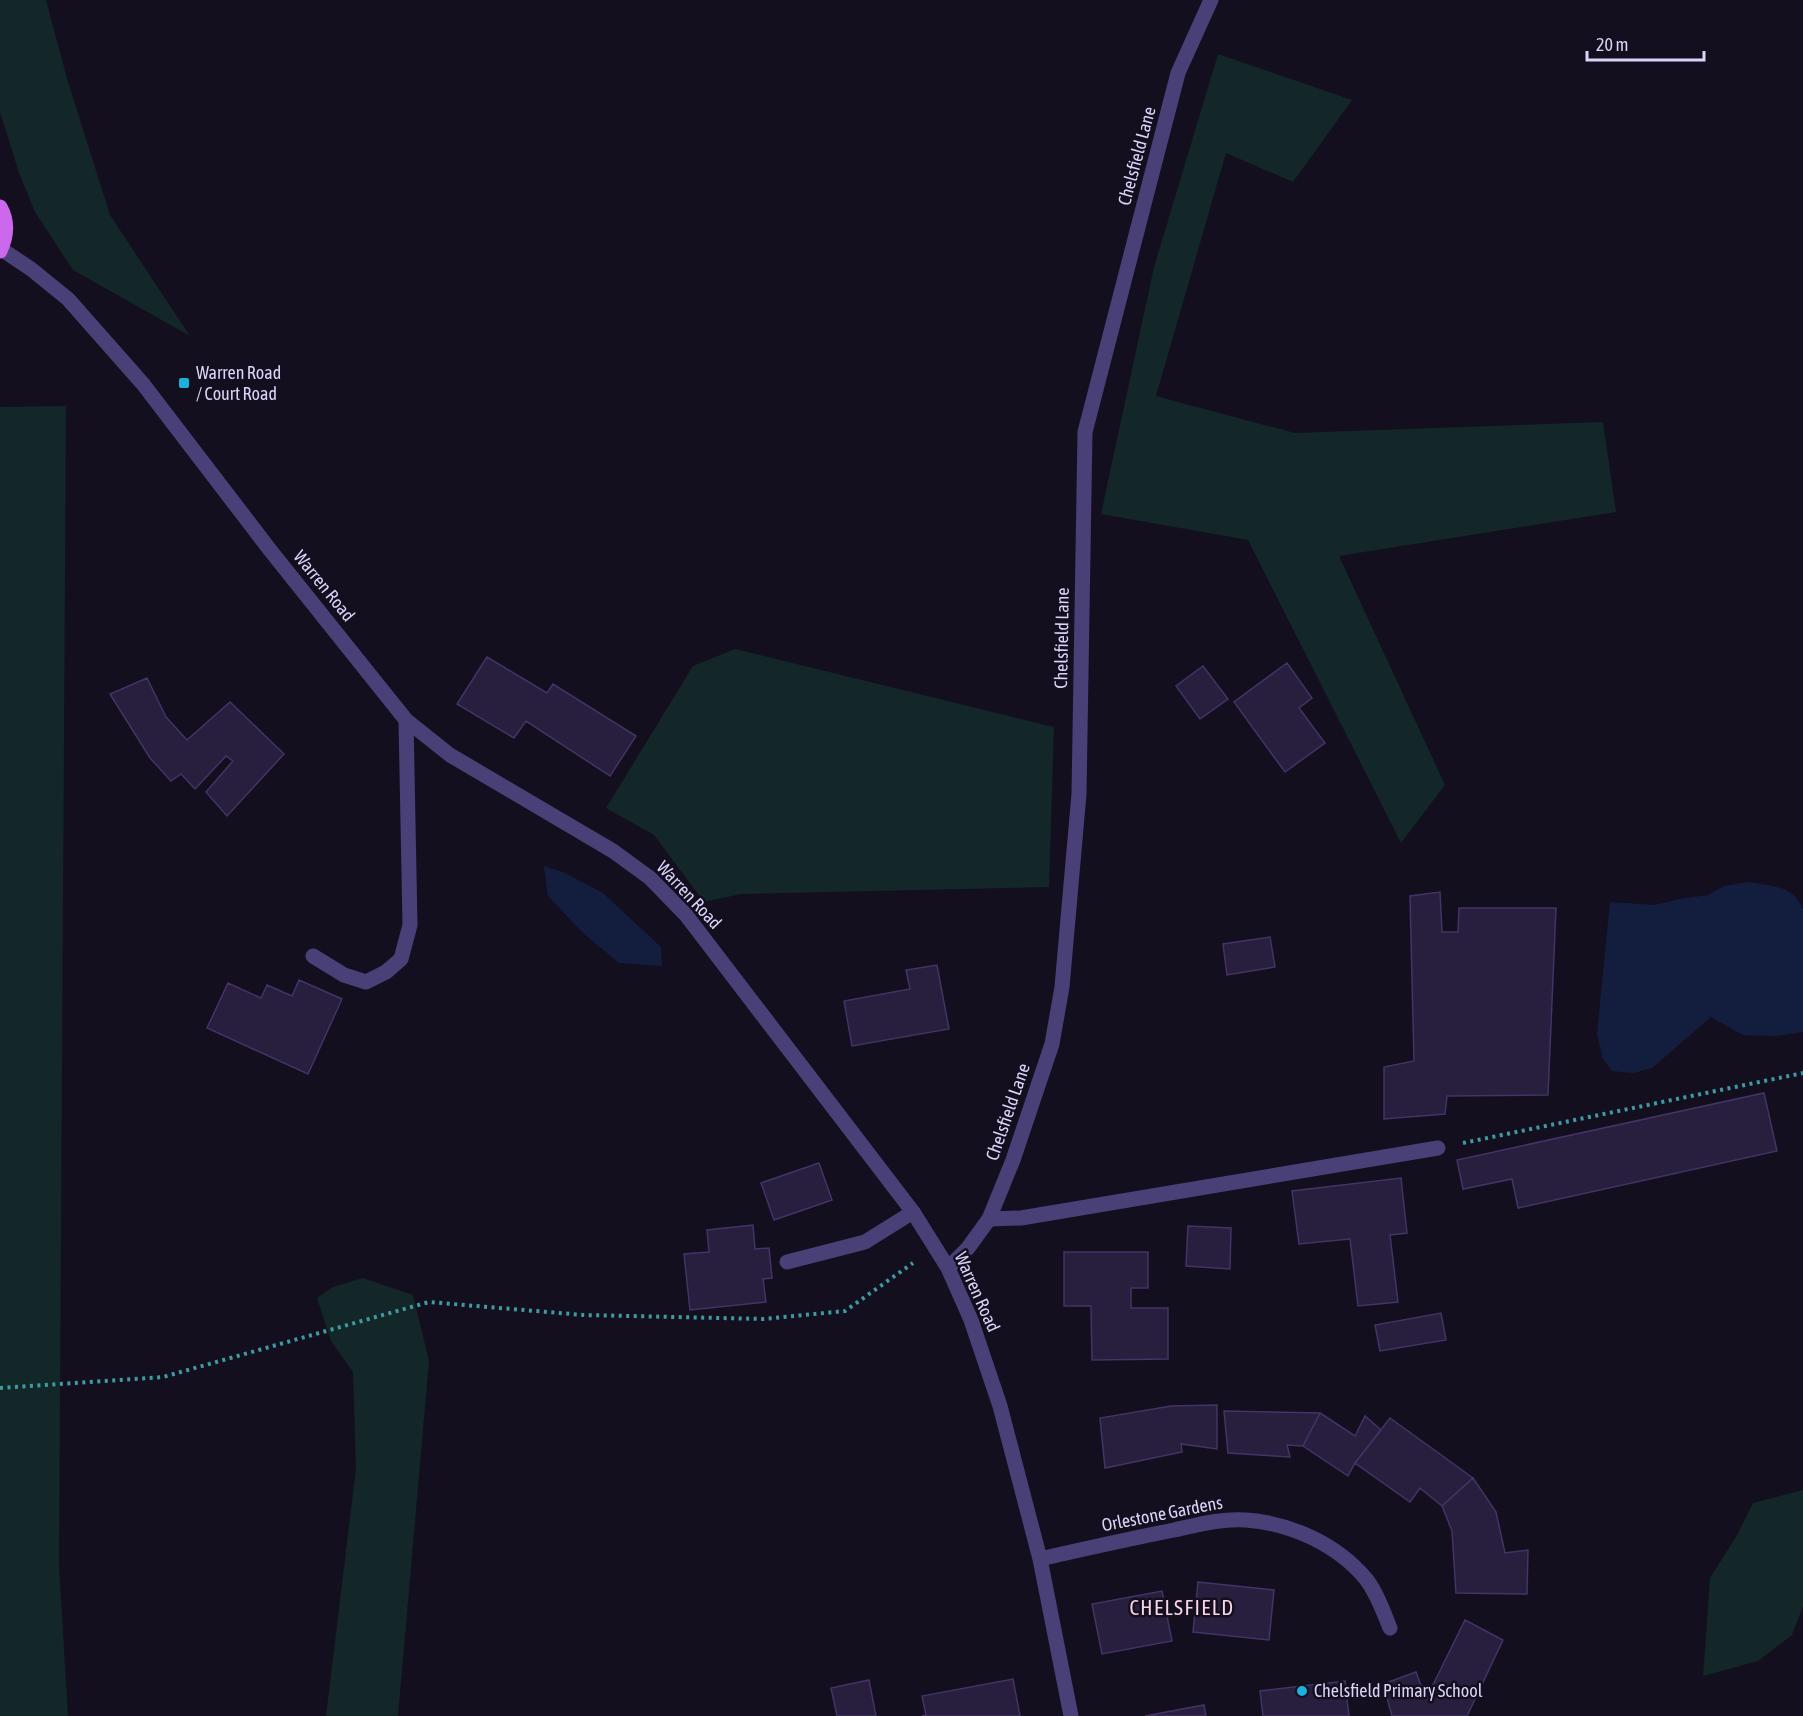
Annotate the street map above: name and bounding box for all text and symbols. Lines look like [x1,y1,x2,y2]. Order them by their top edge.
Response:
scale bar [1587,24,1704,62]
text: 20 m [1596,34,1628,55]
street label: Chelsfield Lane [1113,104,1160,207]
place label: Warren Road / Court Road [196,362,281,404]
marker: Warren Road / Court Road [177,376,191,390]
street label: Warren Road [289,546,359,625]
street label: Chelsfield Lane [1050,587,1073,689]
street label: Warren Road [653,856,726,933]
street label: Chelsfield Lane [981,1061,1034,1163]
street label: Warren Road [951,1249,1004,1335]
street label: Orlestone Gardens [1100,1491,1224,1536]
district label: CHELSFIELD [1129,1595,1235,1619]
place label: Chelsfield Primary School [1314,1680,1483,1701]
marker: Chelsfield Primary School [1295,1684,1309,1698]

